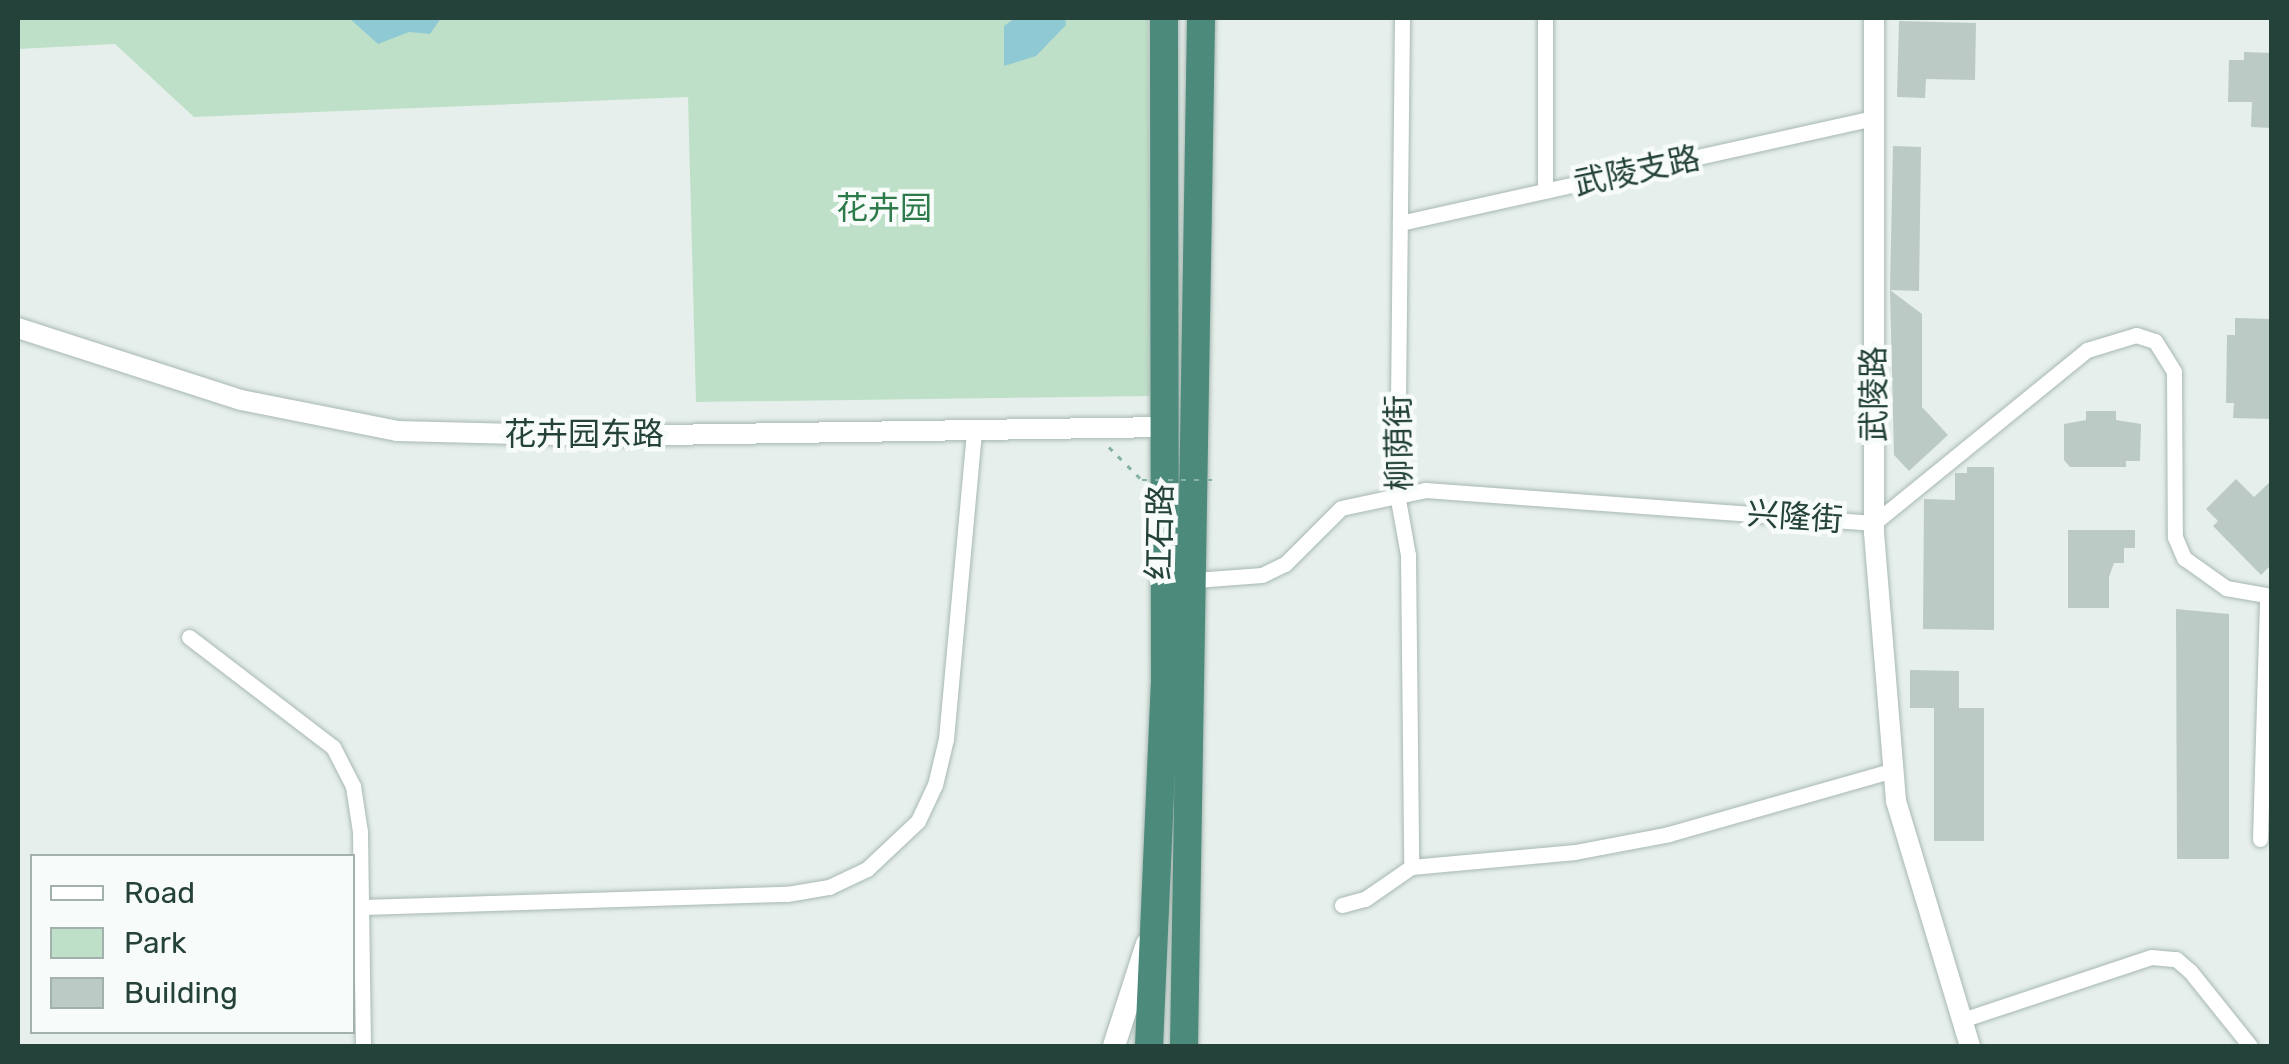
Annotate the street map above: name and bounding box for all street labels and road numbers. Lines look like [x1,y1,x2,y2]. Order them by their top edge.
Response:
street label: 武陵支路 [1570,139,1704,203]
street label: 武陵路 [1855,346,1893,442]
street label: 柳荫街 [1379,395,1419,491]
street label: 花卉园东路 [504,415,664,453]
street label: 红石路 [1140,484,1180,580]
street label: 兴隆街 [1746,494,1844,540]

